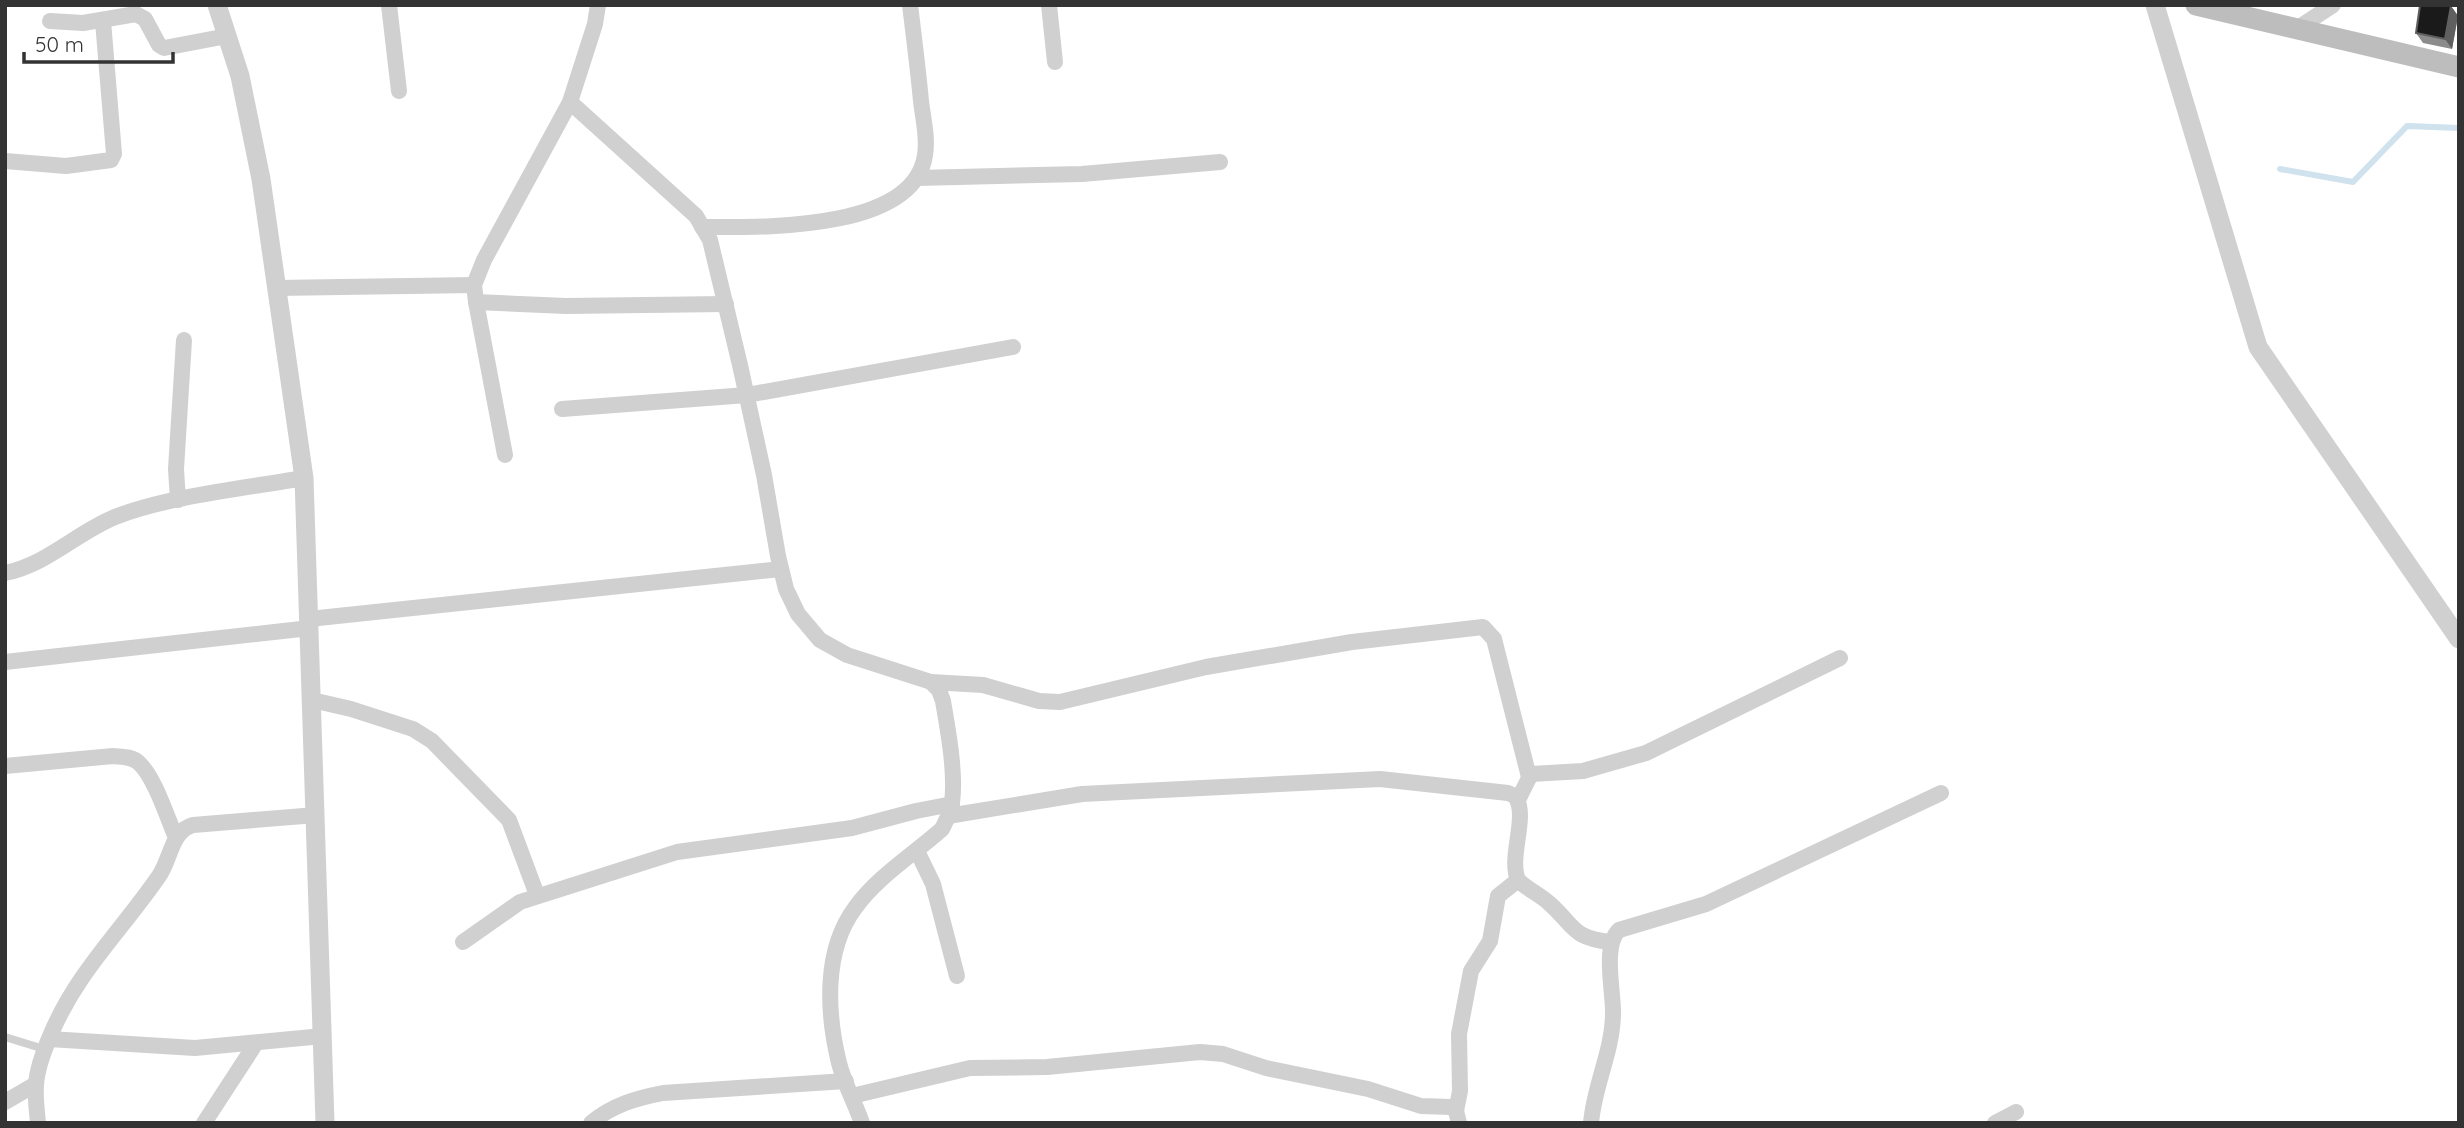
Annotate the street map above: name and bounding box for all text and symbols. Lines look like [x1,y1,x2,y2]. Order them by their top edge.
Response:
scale bar [24,21,173,65]
text: 50 m [35,31,84,57]

